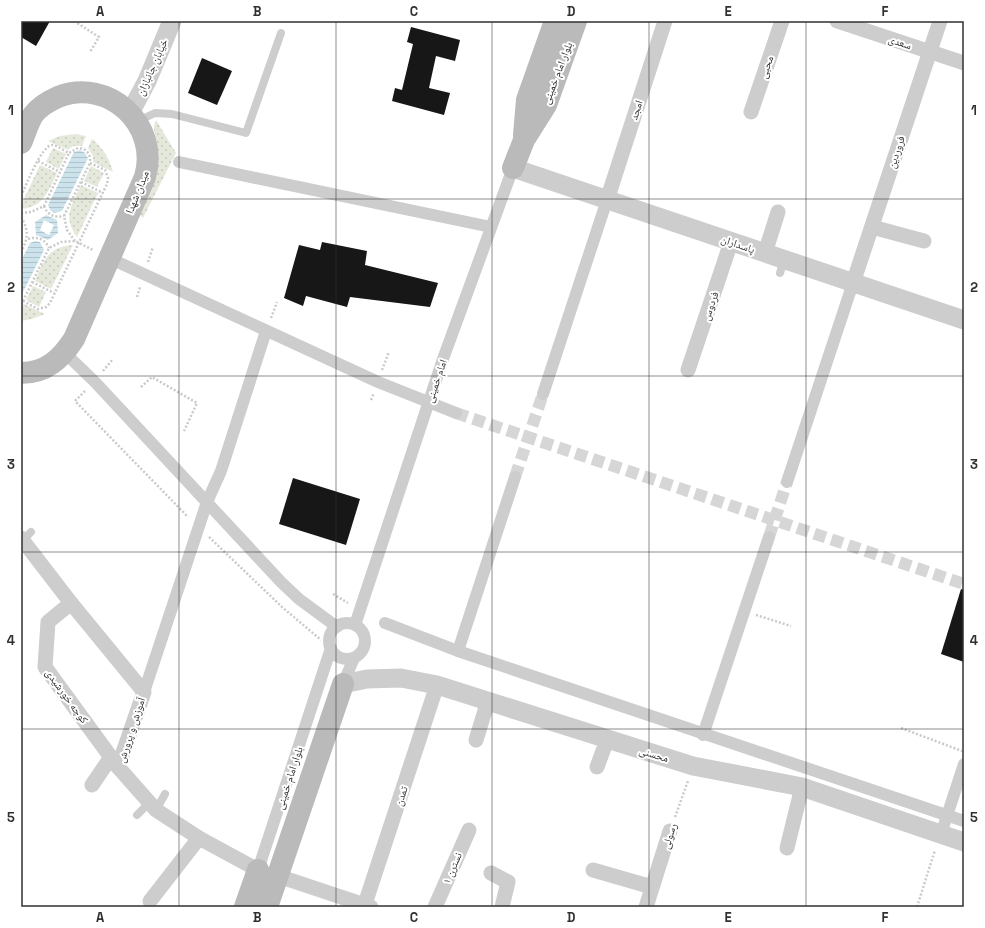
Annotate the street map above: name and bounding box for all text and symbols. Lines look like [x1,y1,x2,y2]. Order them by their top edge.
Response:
text: A [96,3,105,20]
text: B [253,3,262,20]
text: C [410,3,418,20]
text: D [567,3,576,20]
text: E [724,3,732,20]
text: F [882,3,889,20]
street label: سعدی [887,32,913,52]
street label: خیابان جانبازان [133,36,171,98]
street label: بلوار امام خمینی [539,40,575,106]
street label: محبی [756,54,776,80]
street label: امجد [626,98,646,122]
text: 1 [8,102,14,119]
text: 1 [971,102,977,119]
street label: فروردین [884,134,908,170]
street label: میدان شهدا [122,168,152,216]
street label: پاسداران [719,232,757,256]
text: 2 [7,279,15,296]
text: 2 [970,279,978,296]
street label: فردوس [699,289,722,322]
street label: امام خمینی [422,357,450,405]
text: 3 [7,456,15,473]
text: 3 [970,456,978,473]
text: 4 [7,632,15,649]
text: 4 [970,632,978,649]
street label: کوچه خورشیدی [42,666,92,726]
street label: آموزش و پرورش [114,695,148,764]
street label: محسنی [637,743,671,765]
street label: بلوار امام خمینی [272,745,306,811]
street label: تمدن [391,784,411,808]
text: 5 [7,809,15,826]
text: 5 [970,809,978,826]
street label: رسولی [658,821,680,851]
street label: نسترن ۱ [439,850,465,886]
text: A [96,909,105,926]
text: B [253,909,262,926]
text: C [410,909,418,926]
text: D [567,909,576,926]
text: E [724,909,732,926]
text: F [882,909,889,926]

